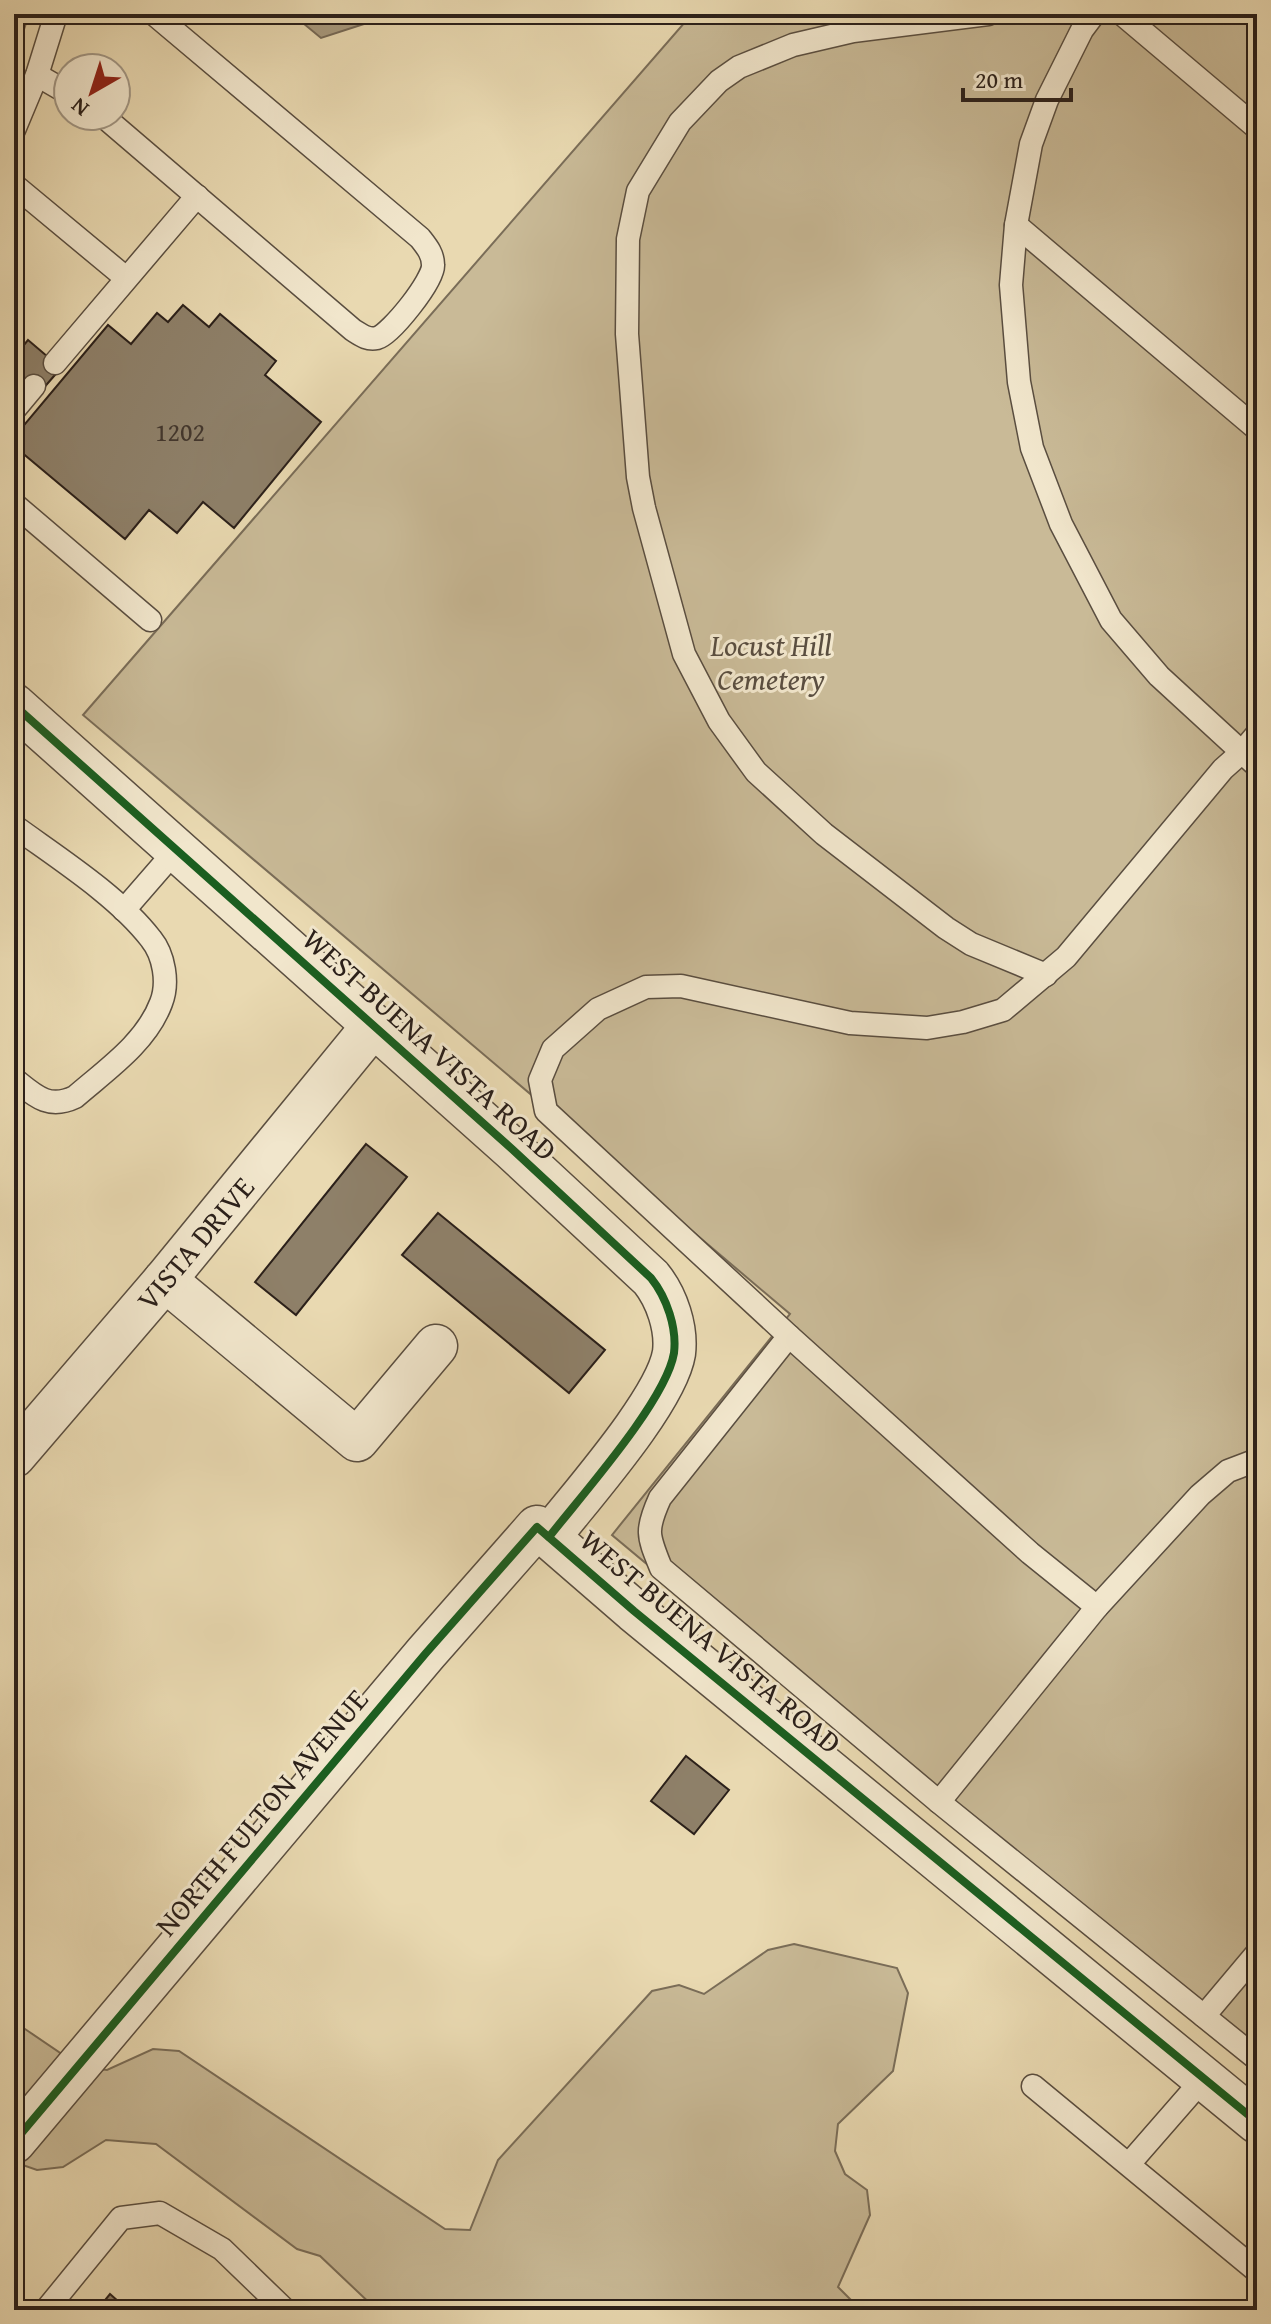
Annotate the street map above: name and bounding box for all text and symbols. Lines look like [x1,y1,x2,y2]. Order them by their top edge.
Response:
north arrow [52,52,132,132]
scale bar [963,52,1071,102]
text: 20 m [975,62,1023,97]
text: N [63,90,95,125]
house number: 1202 [155,412,205,451]
park label: Locust Hill Cemetery [709,623,832,701]
street label: WEST BUENA VISTA ROAD [293,917,567,1171]
street label: VISTA DRIVE [126,1166,264,1320]
street label: WEST BUENA VISTA ROAD [571,1518,851,1764]
street label: NORTH FULTON AVENUE [144,1679,378,1945]

